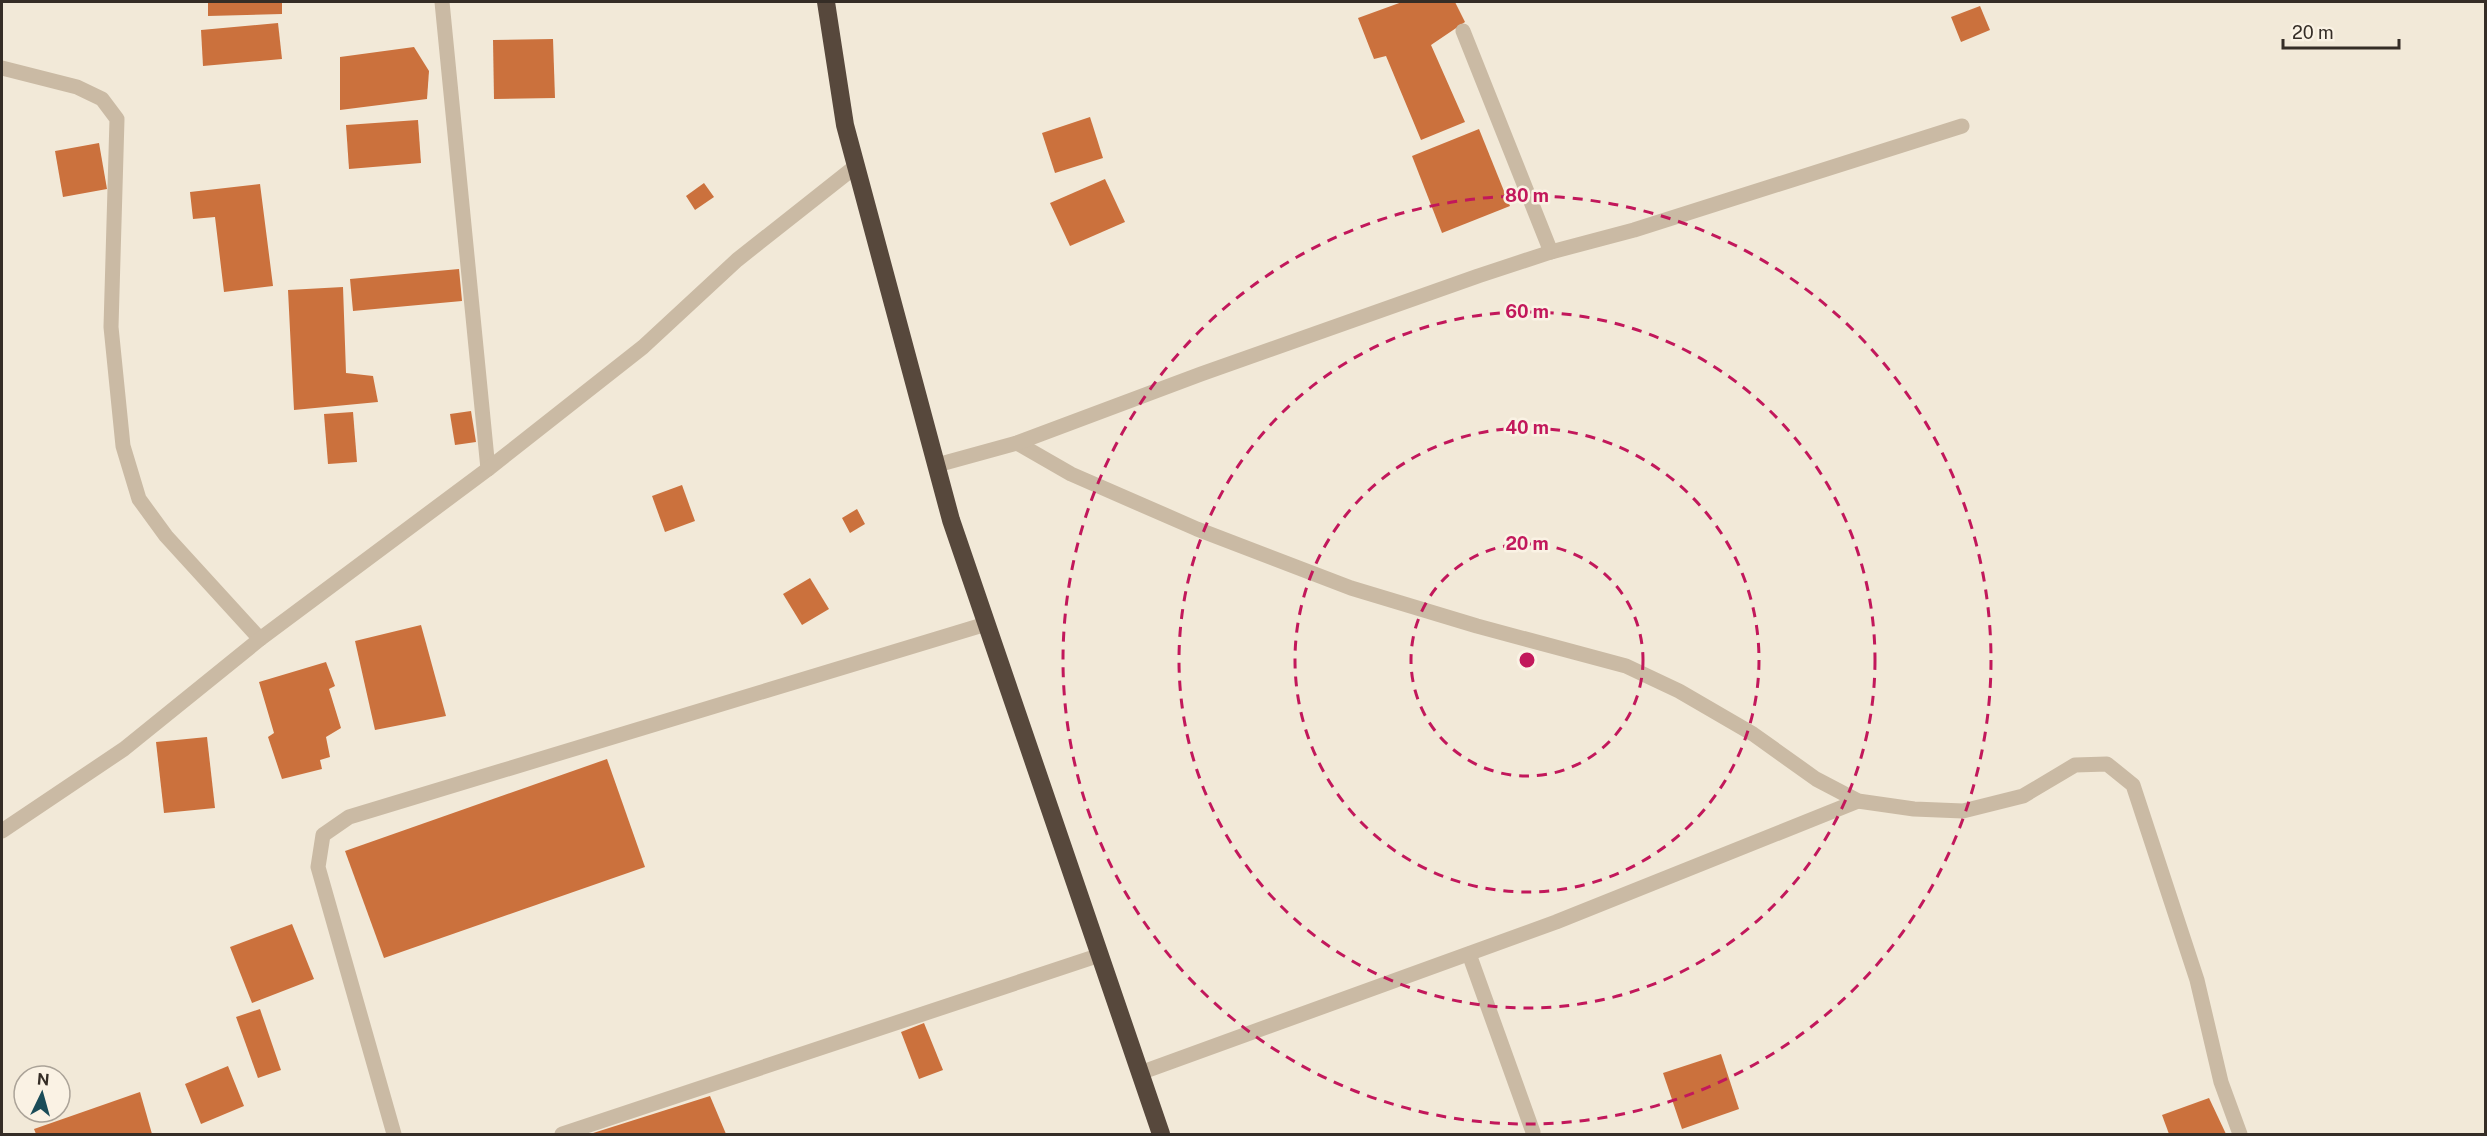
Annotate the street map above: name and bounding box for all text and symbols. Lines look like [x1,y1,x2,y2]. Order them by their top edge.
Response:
scale bar [2283,12,2398,50]
text: 20 m [2292,22,2334,43]
text: 80 m [1505,185,1549,206]
text: 60 m [1505,301,1549,322]
text: 40 m [1505,417,1549,438]
text: 20 m [1505,533,1549,554]
centre of rings [1517,650,1537,670]
north arrow [12,1064,72,1124]
text: N [36,1070,50,1090]

